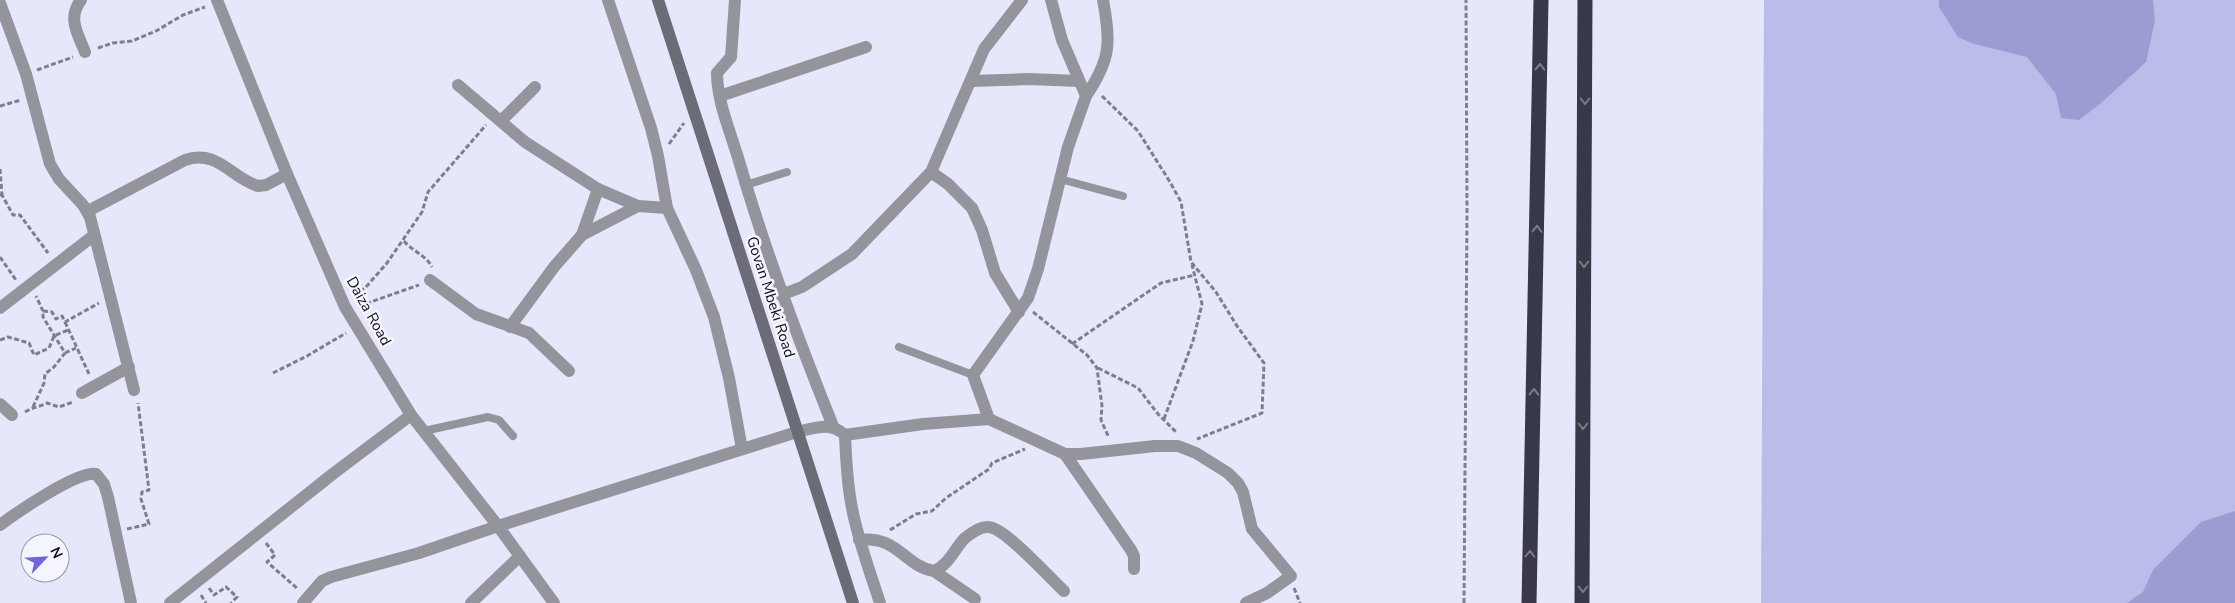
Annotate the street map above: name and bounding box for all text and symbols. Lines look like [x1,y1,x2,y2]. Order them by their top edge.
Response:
one-way arrow [1535,63,1545,70]
one-way arrow [1580,98,1590,105]
one-way arrow [1532,225,1542,233]
street label: Govan Mbeki Road [742,234,800,360]
one-way arrow [1579,260,1589,268]
street label: Daiza Road [342,273,396,349]
one-way arrow [1529,388,1539,396]
one-way arrow [1578,422,1588,430]
north arrow [20,533,70,583]
text: N [46,544,67,561]
one-way arrow [1525,550,1535,558]
one-way arrow [1578,585,1588,593]

